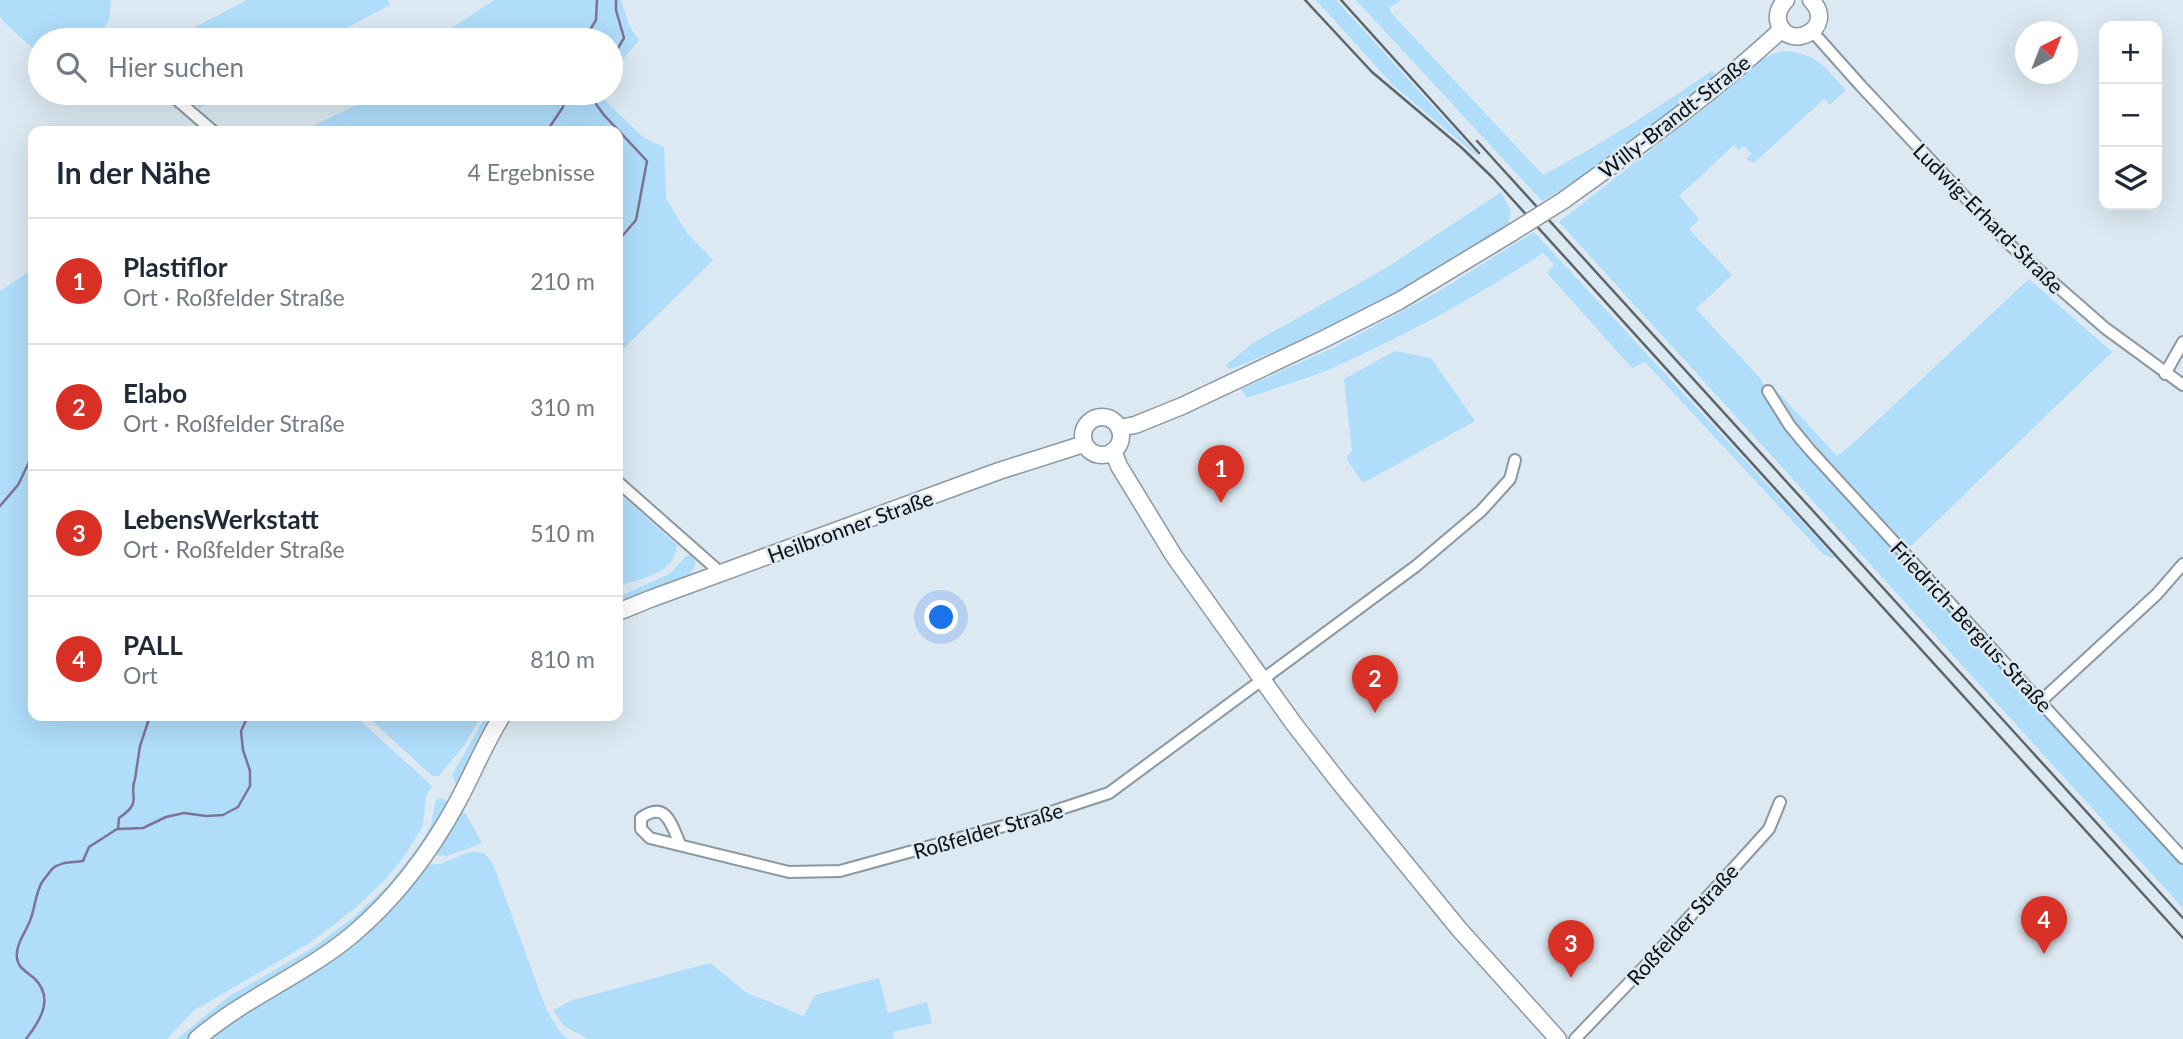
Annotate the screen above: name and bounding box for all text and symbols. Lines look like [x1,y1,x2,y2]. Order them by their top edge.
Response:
north arrow [2015,21,2078,84]
map controls [2099,21,2162,210]
button: + [2099,21,2162,84]
search box [28,28,623,105]
icon: search [52,48,90,86]
street label: Willy-Brandt-Straße [1593,49,1755,183]
text: Hier suchen [108,51,244,83]
button: − [2099,84,2162,147]
street label: Ludwig-Erhard-Straße [1909,138,2069,298]
button: layers [2099,147,2162,210]
text: In der Nähe [56,154,211,190]
text: 4 Ergebnisse [467,158,595,186]
text: Plastiflor [123,251,227,283]
text: 1 [72,267,86,295]
text: 210 m [530,267,595,295]
text: Ort · Roßfelder Straße [123,283,345,311]
text: Elabo [123,377,187,409]
text: 2 [72,393,86,421]
text: 310 m [530,393,595,421]
text: Ort · Roßfelder Straße [123,409,345,437]
pin: 1 [1198,445,1244,503]
street label: Heilbronner Straße [764,484,936,568]
text: LebensWerkstatt [123,503,319,535]
text: 3 [72,519,86,547]
text: 510 m [530,519,595,547]
text: Ort · Roßfelder Straße [123,535,345,563]
street label: Friedrich-Bergius-Straße [1886,535,2058,717]
your location [924,600,958,634]
text: PALL [123,629,183,661]
text: 4 [72,645,86,673]
text: 810 m [530,645,595,673]
pin: 2 [1352,655,1398,713]
text: Ort [123,661,158,689]
street label: Roßfelder Straße [910,797,1066,863]
street label: Roßfelder Straße [1621,858,1743,990]
pin: 4 [2021,896,2067,954]
pin: 3 [1548,920,1594,978]

